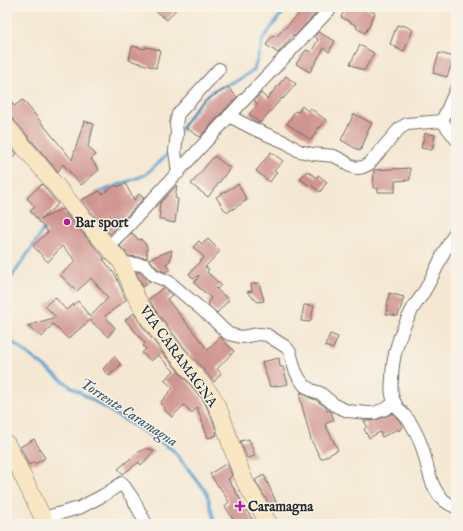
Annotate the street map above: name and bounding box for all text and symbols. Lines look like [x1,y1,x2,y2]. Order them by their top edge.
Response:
place label: Bar sport [75,214,129,232]
marker: Bar sport [62,217,72,227]
street label: VIA CARAMAGNA [134,301,222,412]
water label: Torrente Caramagna [76,374,181,452]
place label: Caramagna [248,498,314,516]
marker: Caramagna [235,501,245,511]

